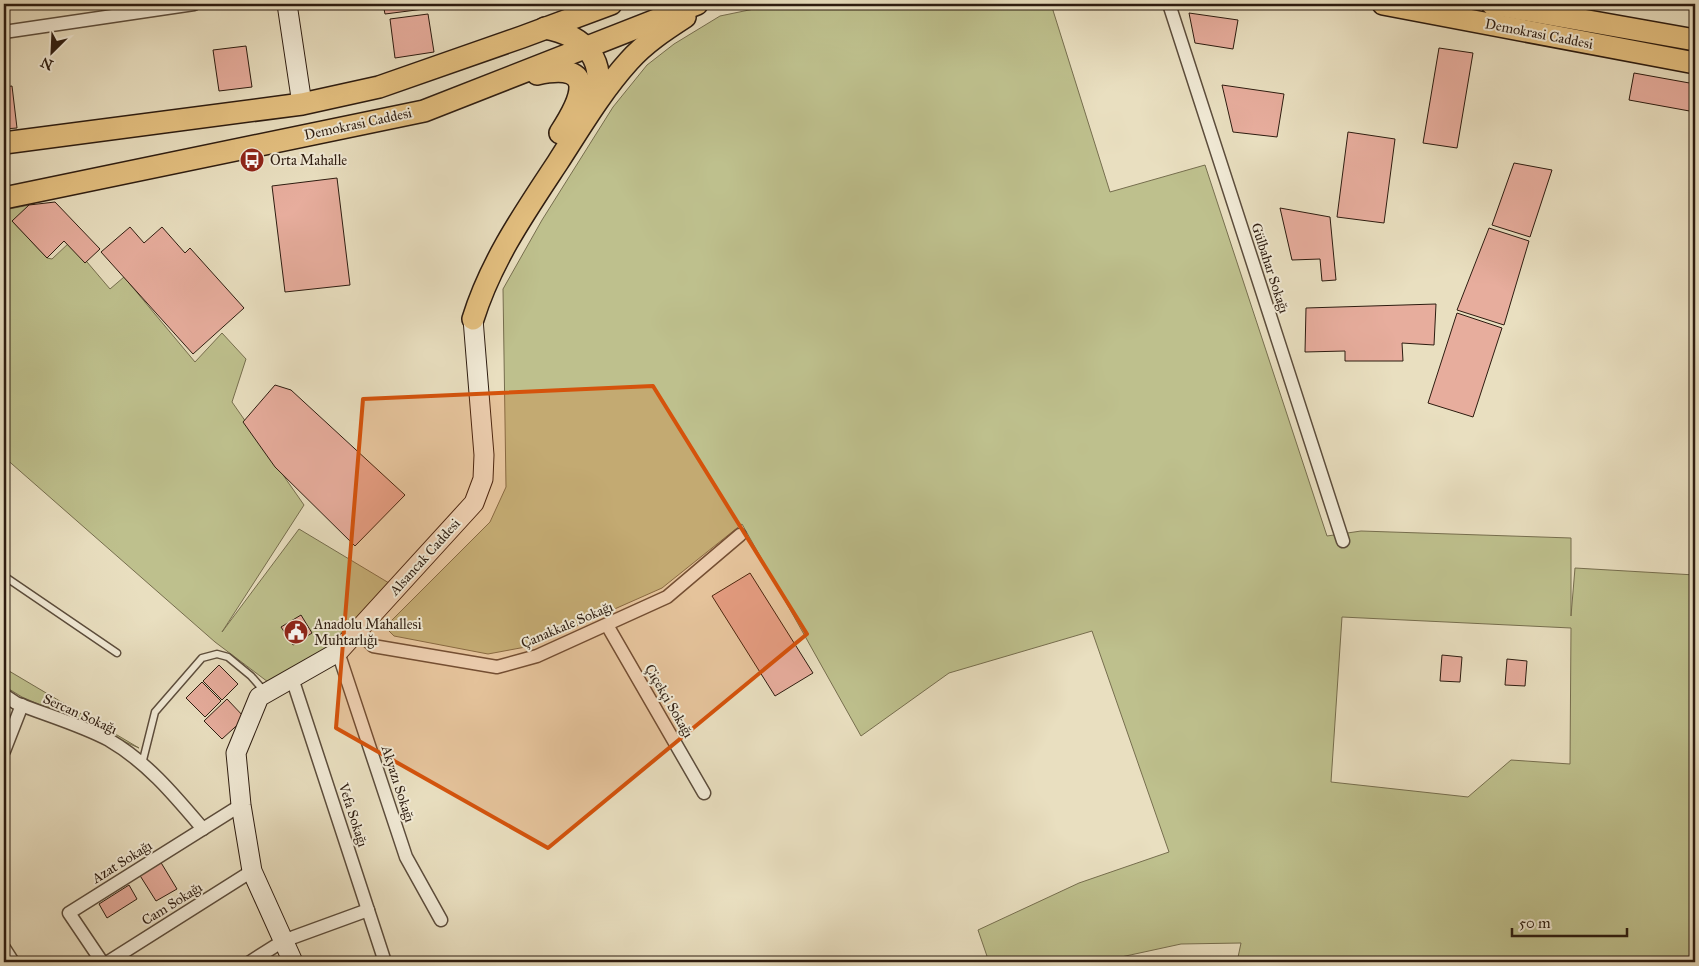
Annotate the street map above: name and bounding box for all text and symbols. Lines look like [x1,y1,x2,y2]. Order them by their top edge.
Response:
street label: Demokrasi Caddesi [1484,15,1595,53]
north arrow [28,28,78,78]
text: N [38,53,56,74]
street label: Demokrasi Caddesi [303,104,414,144]
bus stop icon: Orta Mahalle [239,147,265,173]
place label: Orta Mahalle [270,152,347,169]
street label: Gülbahar Sokağı [1247,221,1293,315]
street label: Alsancak Caddesi [385,515,464,600]
street label: Çanakkale Sokağı [518,598,616,652]
place label: Anadolu Mahallesi Muhtarlığı [313,616,422,649]
public building icon: Anadolu Mahallesi Muhtarlığı [283,619,309,645]
street label: Çiçekçi Sokağı [641,661,697,741]
street label: Sercan Sokağı [40,690,120,738]
street label: Akyazı Sokağı [377,743,418,825]
street label: Vefa Sokağı [334,780,371,849]
street label: Azat Sokağı [88,837,155,888]
street label: Cam Sokağı [139,879,206,929]
scale bar [1512,906,1626,938]
text: 50 m [1519,914,1551,932]

